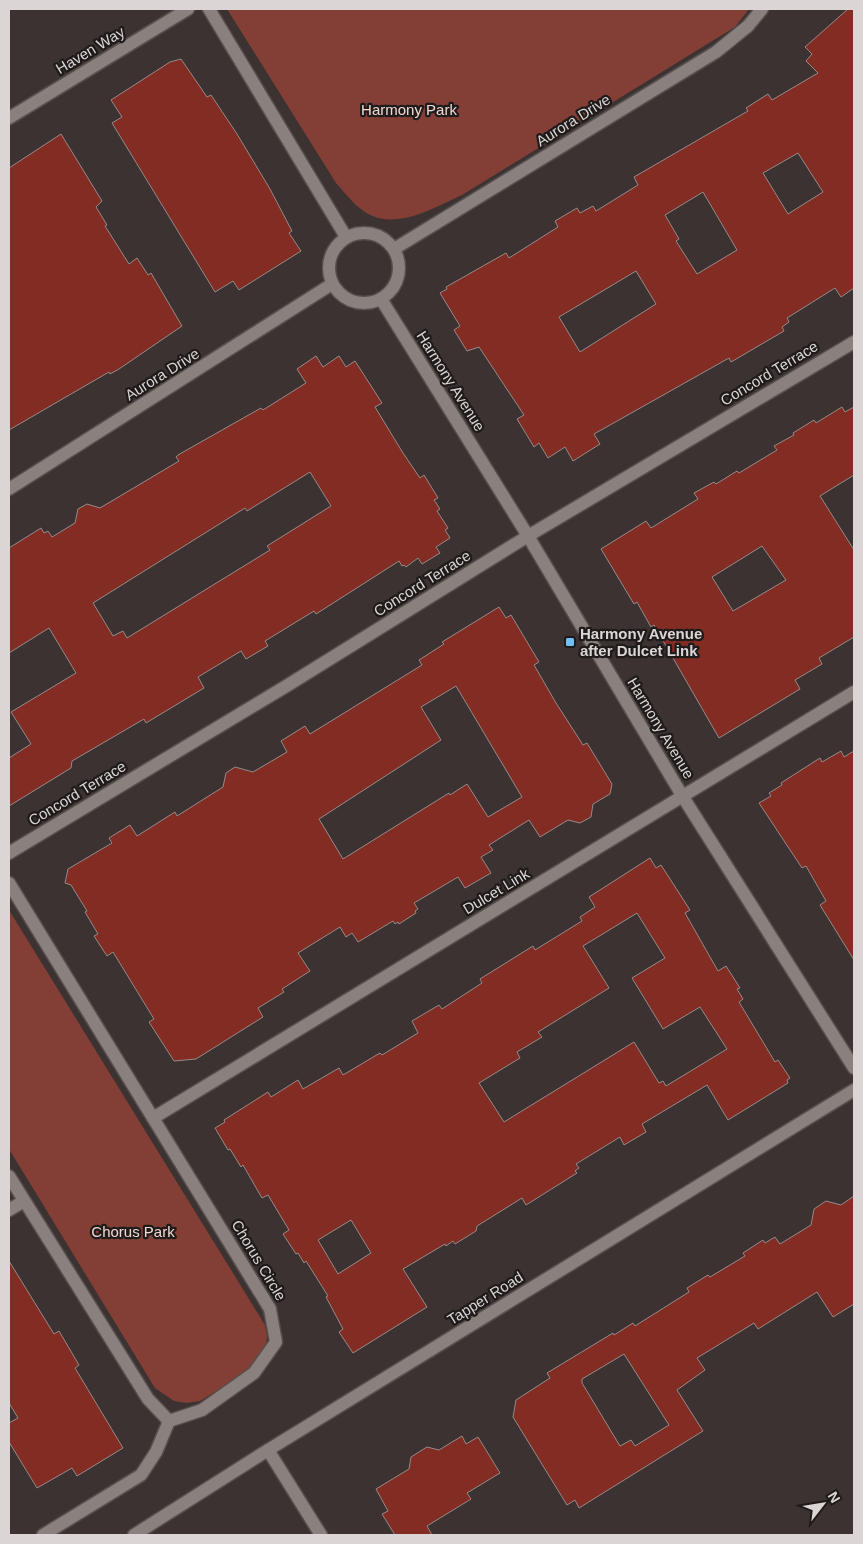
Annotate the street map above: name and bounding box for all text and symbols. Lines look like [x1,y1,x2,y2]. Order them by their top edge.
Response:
street label: Haven Way [53,23,128,77]
street label: Aurora Drive [533,90,613,150]
park label: Harmony Park [361,101,457,118]
street label: Harmony Avenue [413,328,489,434]
street label: Concord Terrace [717,337,821,409]
street label: Aurora Drive [122,344,202,404]
street label: Concord Terrace [371,546,473,620]
place label: Harmony Avenue after Dulcet Link [580,625,702,659]
marker: Harmony Avenue after Dulcet Link [564,636,576,648]
street label: Harmony Avenue [624,674,698,782]
street label: Concord Terrace [25,757,129,829]
street label: Dulcet Link [460,864,533,917]
street label: Chorus Circle [228,1217,290,1303]
park label: Chorus Park [91,1223,175,1240]
street label: Tapper Road [444,1268,526,1328]
north arrow [798,1479,848,1529]
text: N [825,1489,844,1506]

